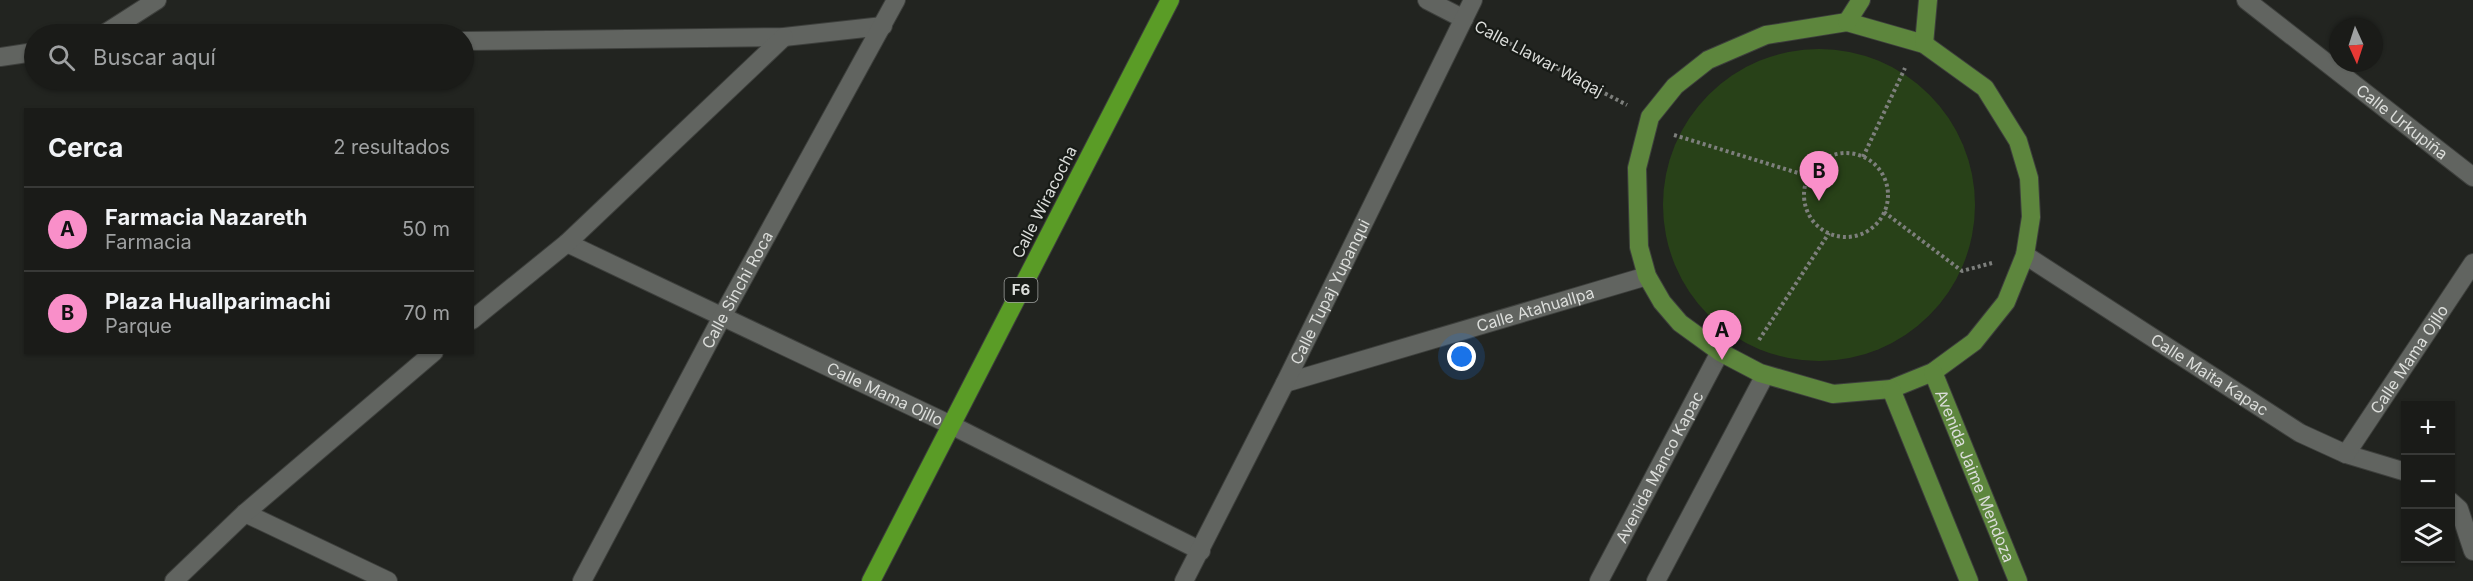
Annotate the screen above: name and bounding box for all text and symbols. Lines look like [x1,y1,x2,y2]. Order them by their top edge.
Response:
street label: Calle Llawar Waqaj [1471,16,1607,100]
north arrow [2329,18,2383,72]
search box [24,24,474,90]
icon: search [45,41,78,74]
text: Buscar aquí [93,44,216,70]
street label: Calle Urkupiña [2352,80,2452,164]
text: Cerca [48,132,123,163]
text: 2 resultados [333,135,450,159]
street label: Calle Wiracocha [1007,143,1081,261]
pin: B [1800,152,1838,201]
text: Farmacia Nazareth [105,204,307,230]
street label: Calle Tupaj Yupanqui [1286,216,1374,368]
text: A [60,217,75,241]
text: 50 m [402,217,450,241]
street label: Calle Sinchi Roca [697,228,777,352]
text: Farmacia [105,230,192,254]
road number: F6 [1004,278,1038,302]
street label: Calle Atahuallpa [1474,282,1597,336]
text: Plaza Huallparimachi [105,288,331,314]
text: B [61,301,74,325]
text: 70 m [403,301,450,325]
street label: Calle Mama Ojllo [2366,301,2453,417]
pin: A [1702,310,1742,360]
text: Parque [105,314,172,338]
street label: Calle Maita Kapac [2147,329,2272,420]
your location [1447,342,1476,371]
street label: Calle Mama Ojllo [824,358,947,430]
street label: Avenida Jaime Mendoza [1931,386,2019,565]
street label: Avenida Manco Kapac [1611,388,1707,546]
map controls [2401,401,2455,563]
button: + [2401,401,2455,455]
button: − [2401,455,2455,509]
button: layers [2401,509,2455,563]

